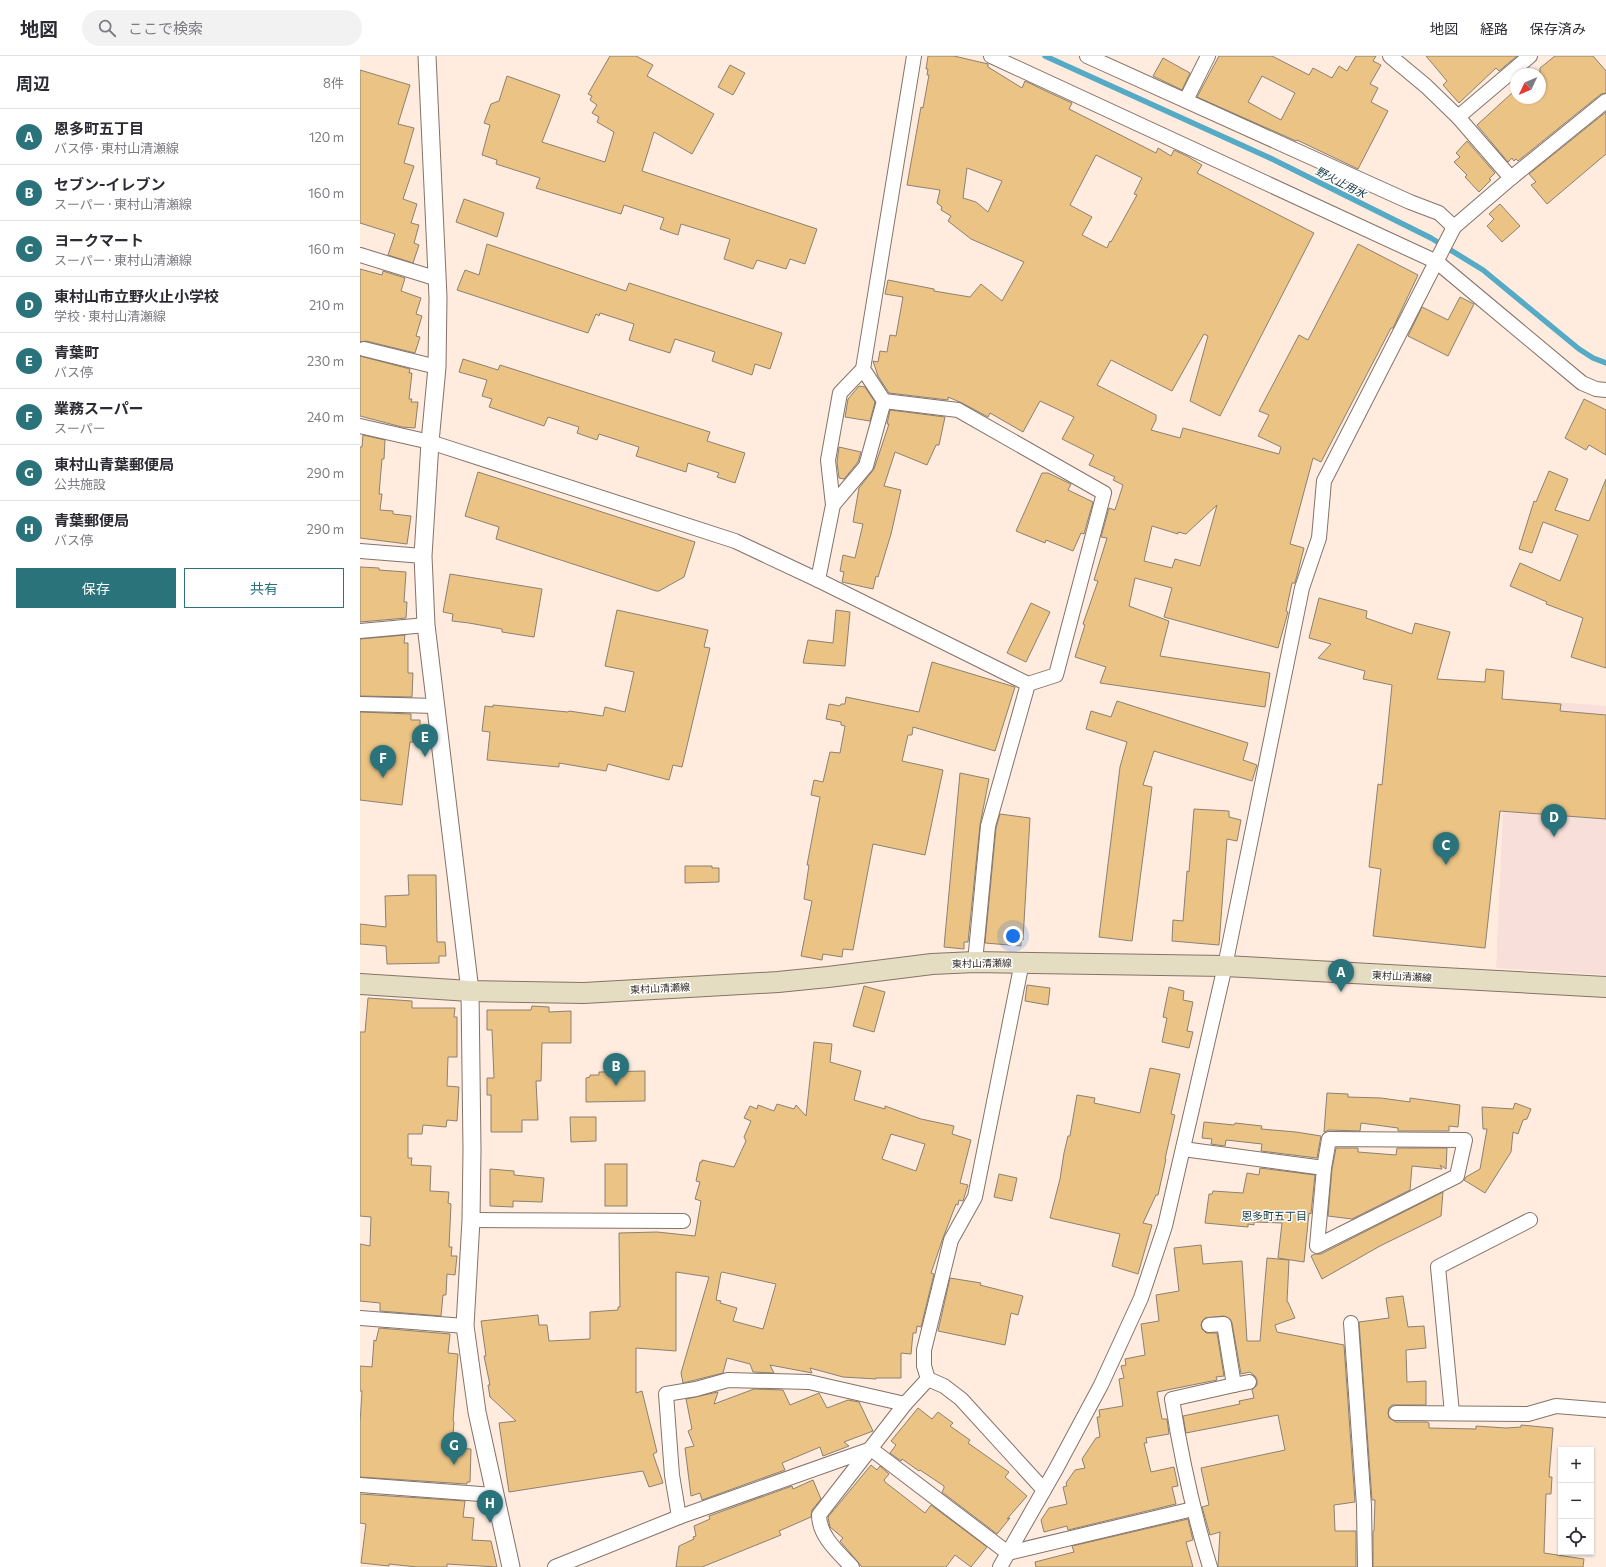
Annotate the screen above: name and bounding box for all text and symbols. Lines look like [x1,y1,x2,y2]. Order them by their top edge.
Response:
search box [82,10,362,46]
text: 地図 [20,17,58,40]
icon: search [96,17,118,39]
text: ここで検索 [128,19,203,37]
text: 地図 [1430,20,1458,37]
text: 経路 [1480,20,1508,37]
text: 保存済み [1530,20,1586,37]
north arrow [1510,68,1546,104]
text: 周辺 [16,73,50,94]
text: 8件 [323,75,344,91]
text: 恩多町五丁目 [54,119,144,137]
text: A [24,129,34,145]
text: 120 m [309,129,344,145]
text: バス停 · 東村山清瀬線 [54,140,179,156]
water label: 野火止用水 [1314,164,1369,201]
text: セブン-イレブン [54,175,165,193]
text: B [25,185,33,201]
text: 160 m [308,185,344,201]
text: スーパー · 東村山清瀬線 [54,196,192,212]
text: ヨークマート [54,231,144,249]
text: C [25,241,33,257]
text: 160 m [308,241,344,257]
text: スーパー · 東村山清瀬線 [54,252,192,268]
text: 東村山市立野火止小学校 [54,287,219,305]
text: D [24,297,34,313]
text: 210 m [309,297,344,313]
text: 学校 · 東村山清瀬線 [54,308,166,324]
text: 青葉町 [54,343,99,361]
text: E [25,353,33,369]
text: 230 m [307,353,344,369]
text: バス停 [54,364,93,380]
text: 業務スーパー [54,399,144,417]
text: F [25,409,33,425]
text: 240 m [307,409,344,425]
text: スーパー [54,420,106,436]
text: 東村山青葉郵便局 [54,455,174,473]
text: G [24,465,34,481]
text: 290 m [307,465,344,481]
text: 公共施設 [54,476,106,492]
text: 青葉郵便局 [54,511,129,529]
text: H [24,521,34,537]
text: 290 m [307,521,344,537]
text: バス停 [54,532,93,548]
button: 保存 [16,568,176,608]
button: 共有 [184,568,344,608]
pin: E [412,724,438,757]
pin: F [370,745,396,778]
pin: D [1541,804,1567,837]
pin: C [1433,832,1459,865]
your location [1003,926,1023,946]
street label: 東村山清瀬線 [952,956,1012,970]
pin: A [1328,959,1354,992]
street label: 東村山清瀬線 [1372,968,1432,984]
street label: 東村山清瀬線 [630,980,690,996]
pin: B [603,1053,629,1086]
district label: 恩多町五丁目 [1241,1209,1307,1222]
pin: G [441,1432,467,1465]
map controls [1558,1447,1594,1555]
button: + [1558,1447,1594,1483]
button: − [1558,1483,1594,1519]
pin: H [477,1490,503,1523]
button: locate [1558,1519,1594,1555]

